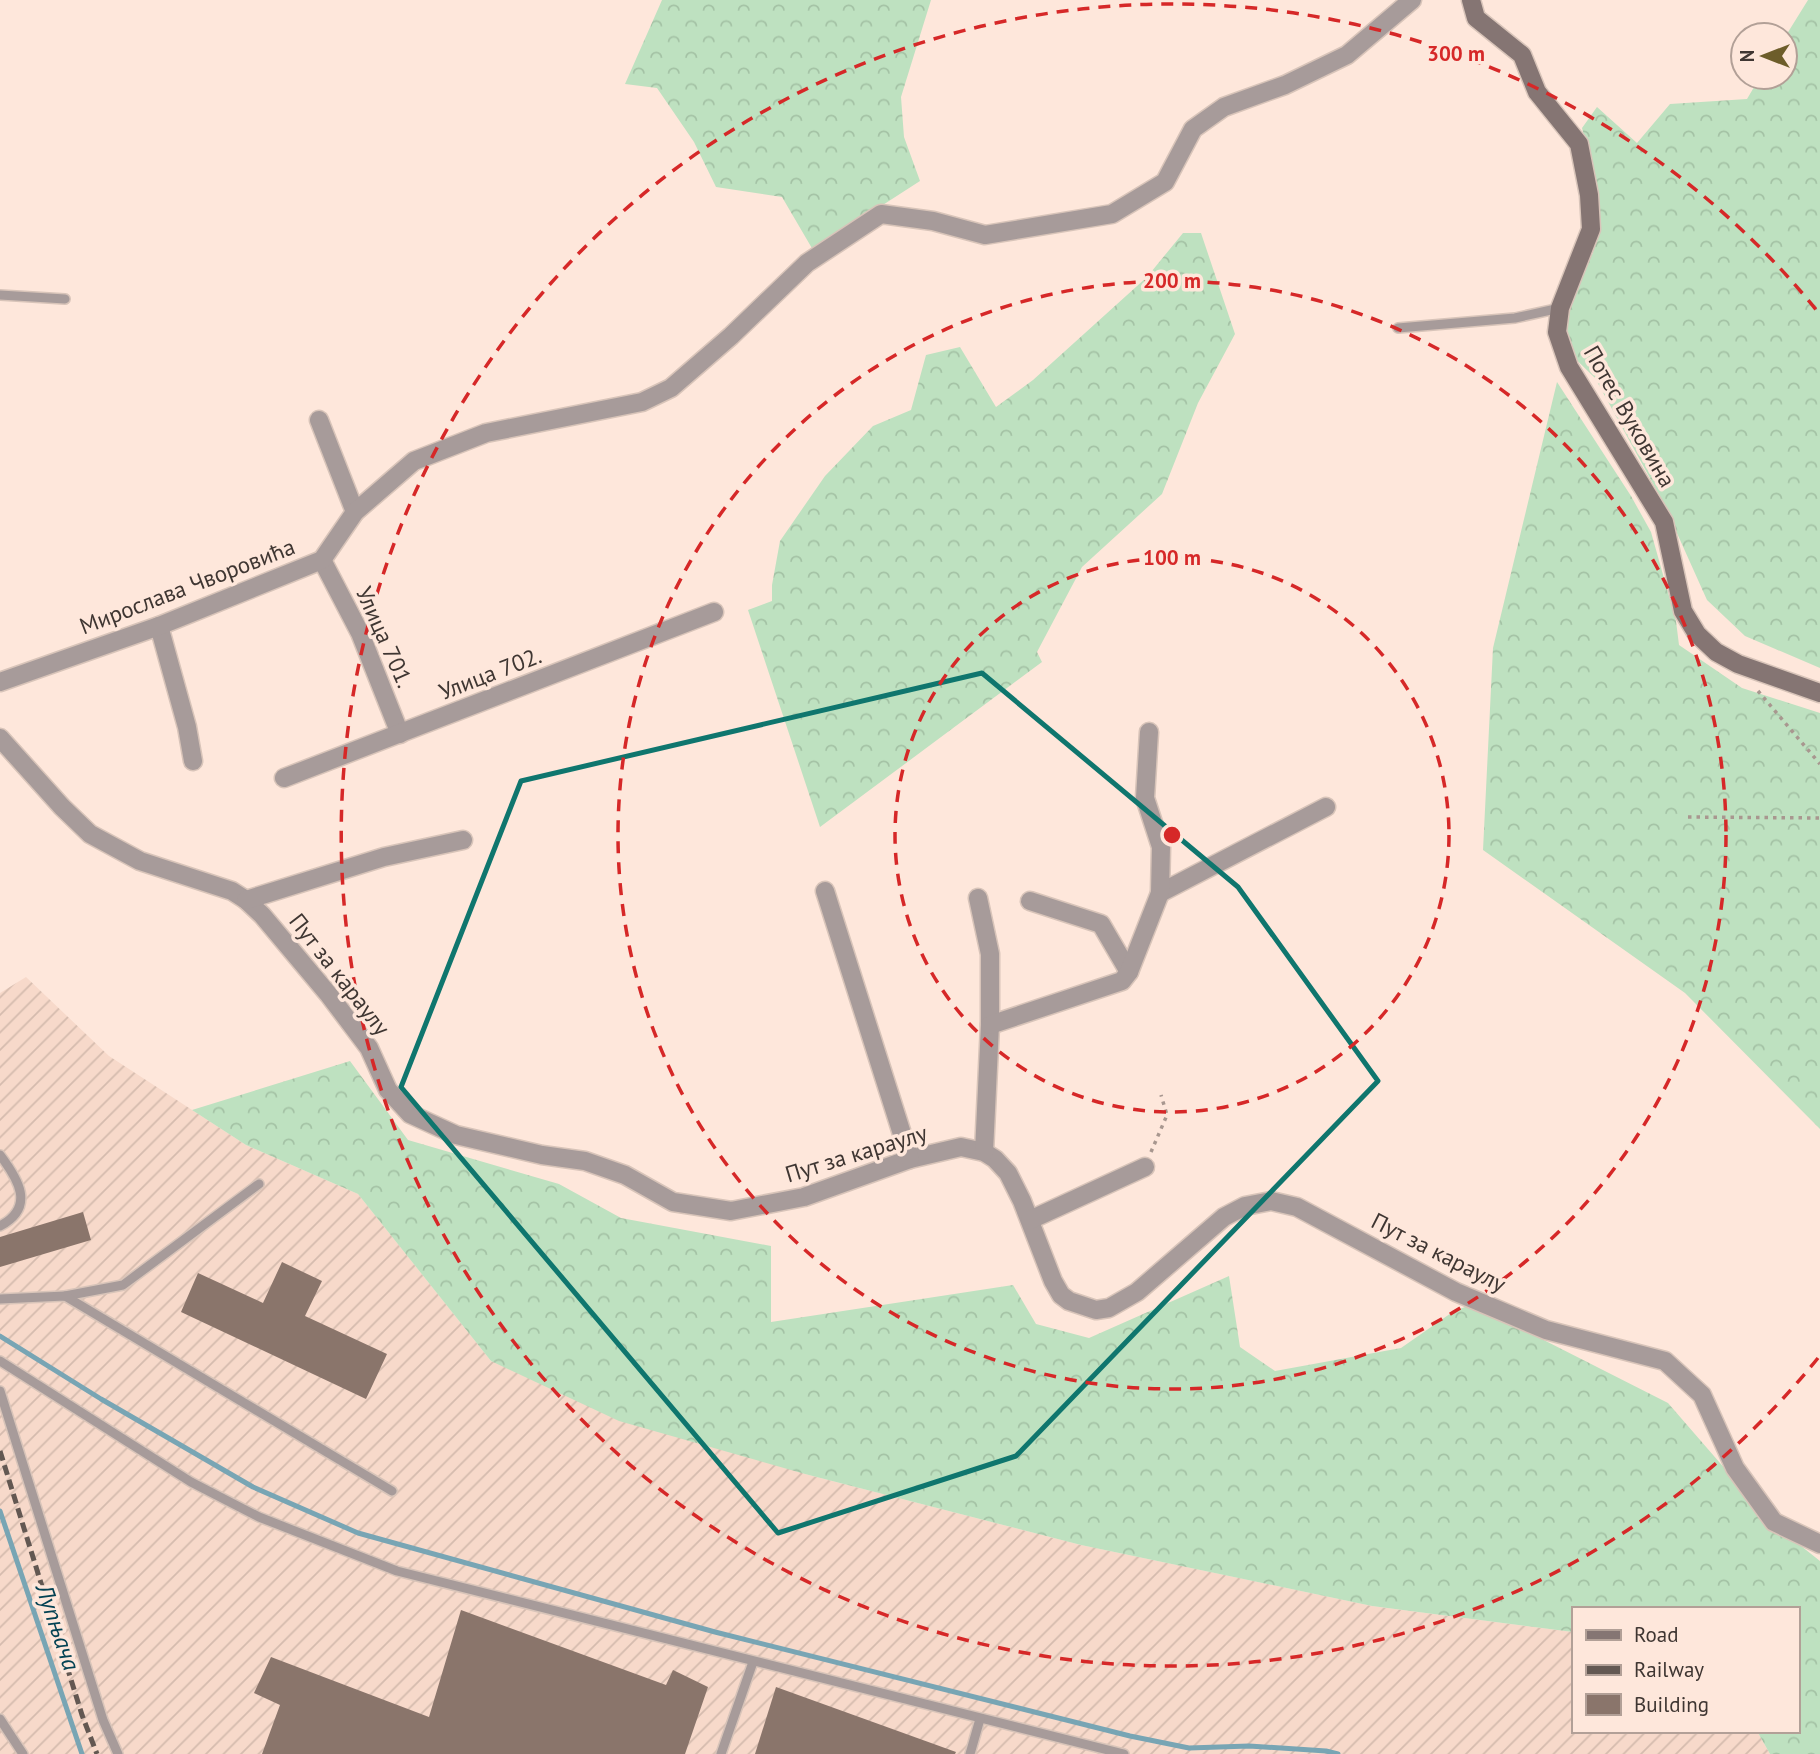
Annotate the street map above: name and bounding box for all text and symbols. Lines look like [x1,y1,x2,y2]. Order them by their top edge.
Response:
north arrow [1729,21,1799,91]
text: 300 m [1427,40,1485,67]
text: N [1735,50,1759,62]
text: 200 m [1143,267,1201,294]
street label: Потес Вуковина [1578,340,1682,492]
street label: Мирослава Чворовића [75,532,299,640]
text: 100 m [1143,544,1201,571]
street label: Улица 701. [350,582,420,692]
street label: Улица 702. [435,640,545,706]
centre of rings [1160,823,1184,847]
street label: Пут за караулу [283,907,397,1041]
street label: Пут за караулу [781,1118,931,1188]
street label: Пут за караулу [1367,1206,1511,1298]
water label: Лупњача [28,1578,87,1675]
legend [1572,1607,1799,1733]
text: Road [1634,1621,1678,1648]
text: Railway [1634,1656,1704,1683]
text: Building [1634,1691,1709,1718]

